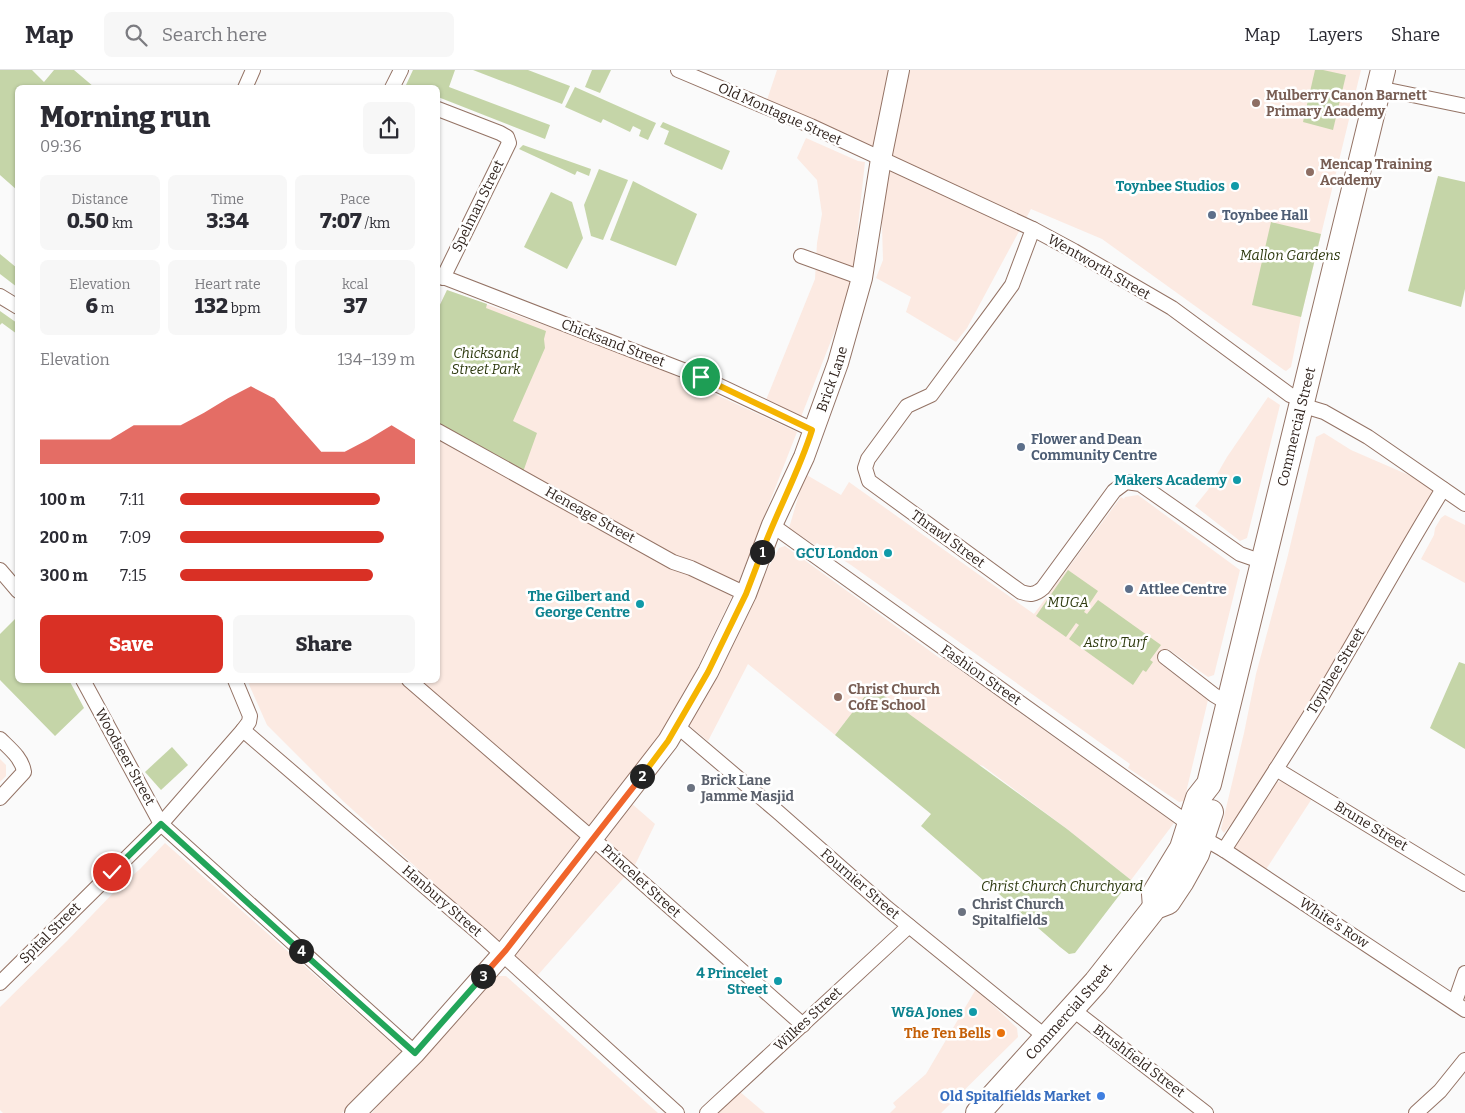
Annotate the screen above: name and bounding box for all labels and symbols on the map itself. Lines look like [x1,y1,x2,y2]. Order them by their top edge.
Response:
street label: Old Montague Street [715,79,845,149]
place label: Mulberry Canon Barnett Primary Academy [1266,87,1427,120]
marker: Mulberry Canon Barnett Primary Academy [1250,97,1262,109]
place label: Mencap Training Academy [1320,156,1432,189]
street label: Spelman Street [448,157,508,255]
marker: Mencap Training Academy [1304,166,1316,178]
place label: Toynbee Studios [1116,178,1225,195]
marker: Toynbee Studios [1229,180,1241,192]
place label: Toynbee Hall [1222,207,1309,224]
marker: Toynbee Hall [1206,209,1218,221]
street label: Wentworth Street [1045,231,1153,303]
park label: Mallon Gardens [1240,247,1341,264]
street label: Chicksand Street [559,315,667,371]
street label: Brick Lane [813,344,851,414]
park label: Chicksand Street Park [451,345,521,378]
pin [680,356,722,398]
street label: Commercial Street [1273,365,1319,488]
place label: Flower and Dean Community Centre [1031,431,1158,464]
marker: Flower and Dean Community Centre [1015,441,1027,453]
place label: Makers Academy [1114,472,1227,489]
marker: Makers Academy [1231,474,1243,486]
street label: Heneage Street [542,483,638,547]
street label: Thrawl Street [908,506,988,572]
pin: 1 [750,540,774,564]
place label: GCU London [796,545,878,562]
marker: GCU London [882,547,894,559]
place label: Attlee Centre [1139,581,1227,598]
marker: Attlee Centre [1123,583,1135,595]
place label: The Gilbert and George Centre [528,588,631,621]
park label: MUGA [1047,594,1089,611]
marker: The Gilbert and George Centre [634,598,646,610]
street label: Toynbee Street [1304,625,1368,717]
park label: Astro Turf [1082,634,1149,651]
street label: Fashion Street [938,641,1024,709]
place label: Christ Church CofE School [848,681,940,714]
marker: Christ Church CofE School [832,691,844,703]
street label: Woodseer Street [91,706,159,808]
pin: 2 [630,764,654,788]
place label: Brick Lane Jamme Masjid [700,772,795,805]
marker: Brick Lane Jamme Masjid [685,782,697,794]
street label: Brune Street [1331,797,1411,855]
street label: Princelet Street [598,841,684,921]
street label: Fournier Street [817,845,903,923]
pin [91,851,133,893]
street label: Hanbury Street [399,862,485,940]
park label: Christ Church Churchyard [981,878,1143,895]
street label: White's Row [1296,894,1373,952]
place label: Christ Church Spitalfields [972,896,1064,929]
street label: Spital Street [16,899,84,967]
marker: Christ Church Spitalfields [956,906,968,918]
pin: 4 [288,938,314,964]
street label: Commercial Street [1022,960,1116,1063]
pin: 3 [470,964,496,988]
place label: 4 Princelet Street [696,965,768,998]
marker: 4 Princelet Street [772,975,784,987]
street label: Wilkes Street [771,983,845,1055]
place label: W&A Jones [891,1004,963,1021]
marker: W&A Jones [967,1006,979,1018]
street label: Brushfield Street [1090,1021,1188,1101]
place label: The Ten Bells [904,1025,991,1042]
marker: The Ten Bells [995,1027,1007,1039]
place label: Old Spitalfields Market [940,1088,1091,1105]
marker: Old Spitalfields Market [1095,1090,1107,1102]

